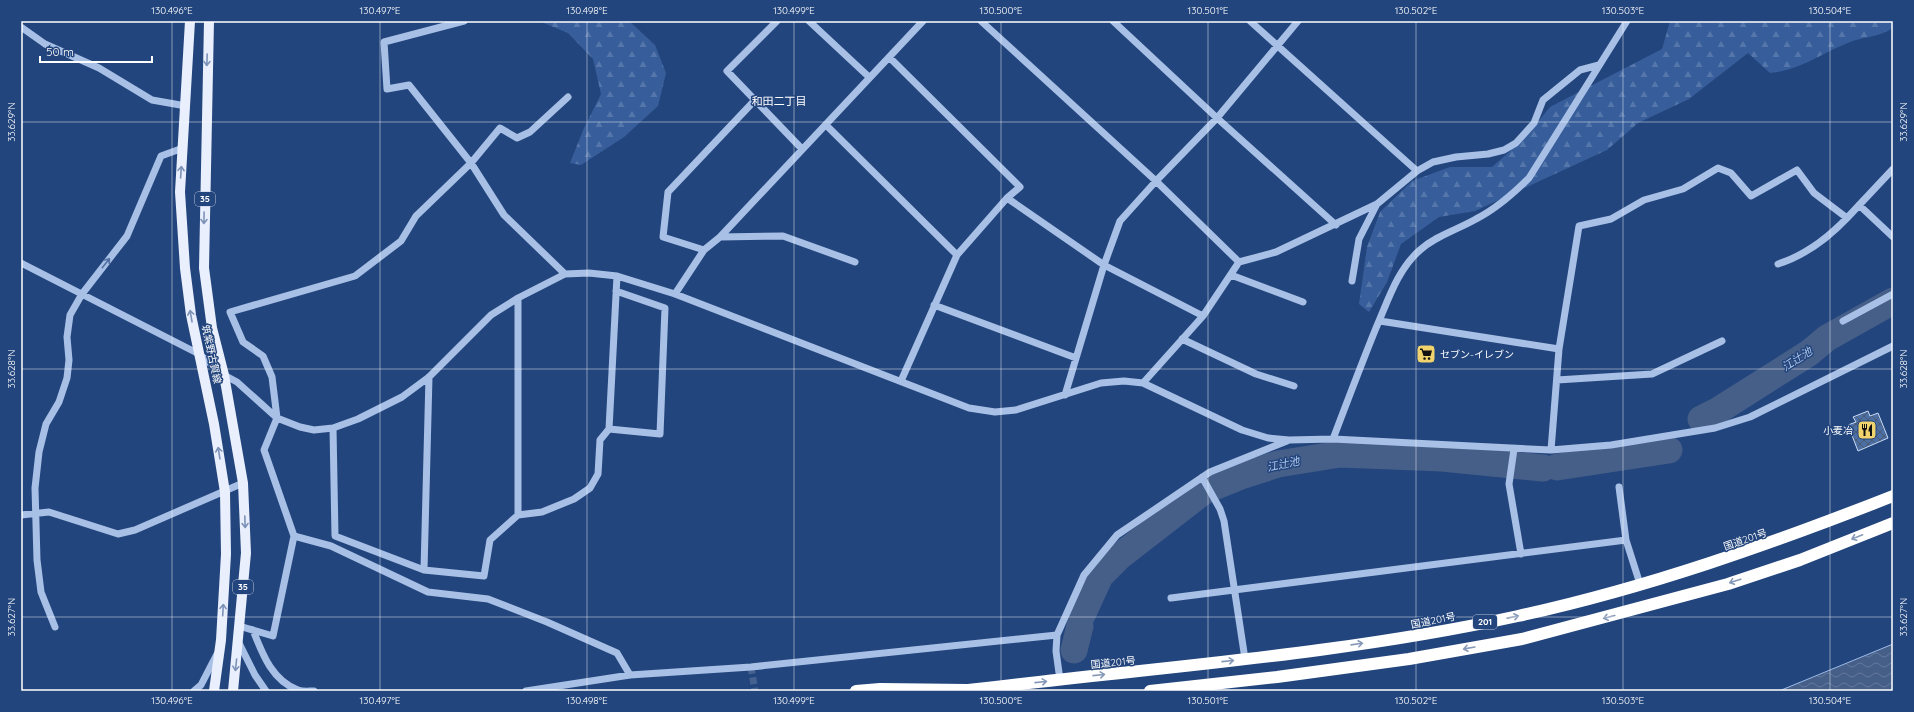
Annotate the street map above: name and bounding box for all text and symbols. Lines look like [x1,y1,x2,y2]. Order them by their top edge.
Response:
text: 130.496°E [151,4,193,17]
text: 130.497°E [360,4,401,17]
text: 130.498°E [566,4,608,17]
text: 130.499°E [773,4,815,17]
text: 130.500°E [979,4,1023,17]
text: 130.501°E [1188,4,1229,17]
text: 130.502°E [1395,4,1438,17]
text: 130.503°E [1602,4,1644,17]
text: 130.504°E [1809,4,1852,17]
scale bar [40,38,152,64]
text: 50 m [46,44,74,59]
one-way arrow [203,53,211,66]
district label: 和田二丁目 [752,94,807,108]
text: 33.629°N [5,102,18,142]
text: 33.629°N [1897,102,1910,142]
one-way arrow [178,166,185,179]
road number: 35 [195,192,215,206]
one-way arrow [200,211,208,224]
one-way arrow [101,257,110,268]
one-way arrow [187,310,195,323]
street label: 筑紫野古賀線 [199,323,224,385]
supermarket icon: セブン-イレブン [1415,343,1437,365]
water label: 江辻池 [1779,344,1815,374]
place label: セブン-イレブン [1440,348,1514,361]
text: 33.628°N [5,349,18,389]
text: 33.628°N [1897,349,1910,389]
restaurant icon: 小麦冶 [1856,419,1878,441]
place label: 小麦冶 [1823,424,1853,437]
one-way arrow [215,447,223,460]
water label: 江辻池 [1265,454,1302,474]
one-way arrow [241,515,249,528]
street label: 国道201号 [1722,526,1769,553]
one-way arrow [1851,534,1863,542]
one-way arrow [1729,578,1741,586]
road number: 35 [233,580,253,594]
text: 33.627°N [5,598,18,636]
text: 33.627°N [1897,598,1910,636]
one-way arrow [219,604,226,617]
street label: 国道201号 [1410,610,1457,631]
one-way arrow [1506,613,1519,621]
one-way arrow [1603,613,1616,621]
road number: 201 [1473,615,1497,629]
one-way arrow [1350,640,1363,648]
one-way arrow [1463,645,1476,653]
street label: 国道201号 [1090,654,1136,671]
one-way arrow [1221,657,1234,664]
one-way arrow [232,658,240,671]
one-way arrow [1092,671,1105,679]
one-way arrow [1034,678,1047,686]
text: 130.496°E [151,694,193,707]
text: 130.497°E [360,694,401,707]
text: 130.498°E [566,694,608,707]
text: 130.499°E [773,694,815,707]
text: 130.500°E [979,694,1023,707]
text: 130.501°E [1188,694,1229,707]
text: 130.502°E [1395,694,1438,707]
text: 130.503°E [1602,694,1644,707]
text: 130.504°E [1809,694,1852,707]

